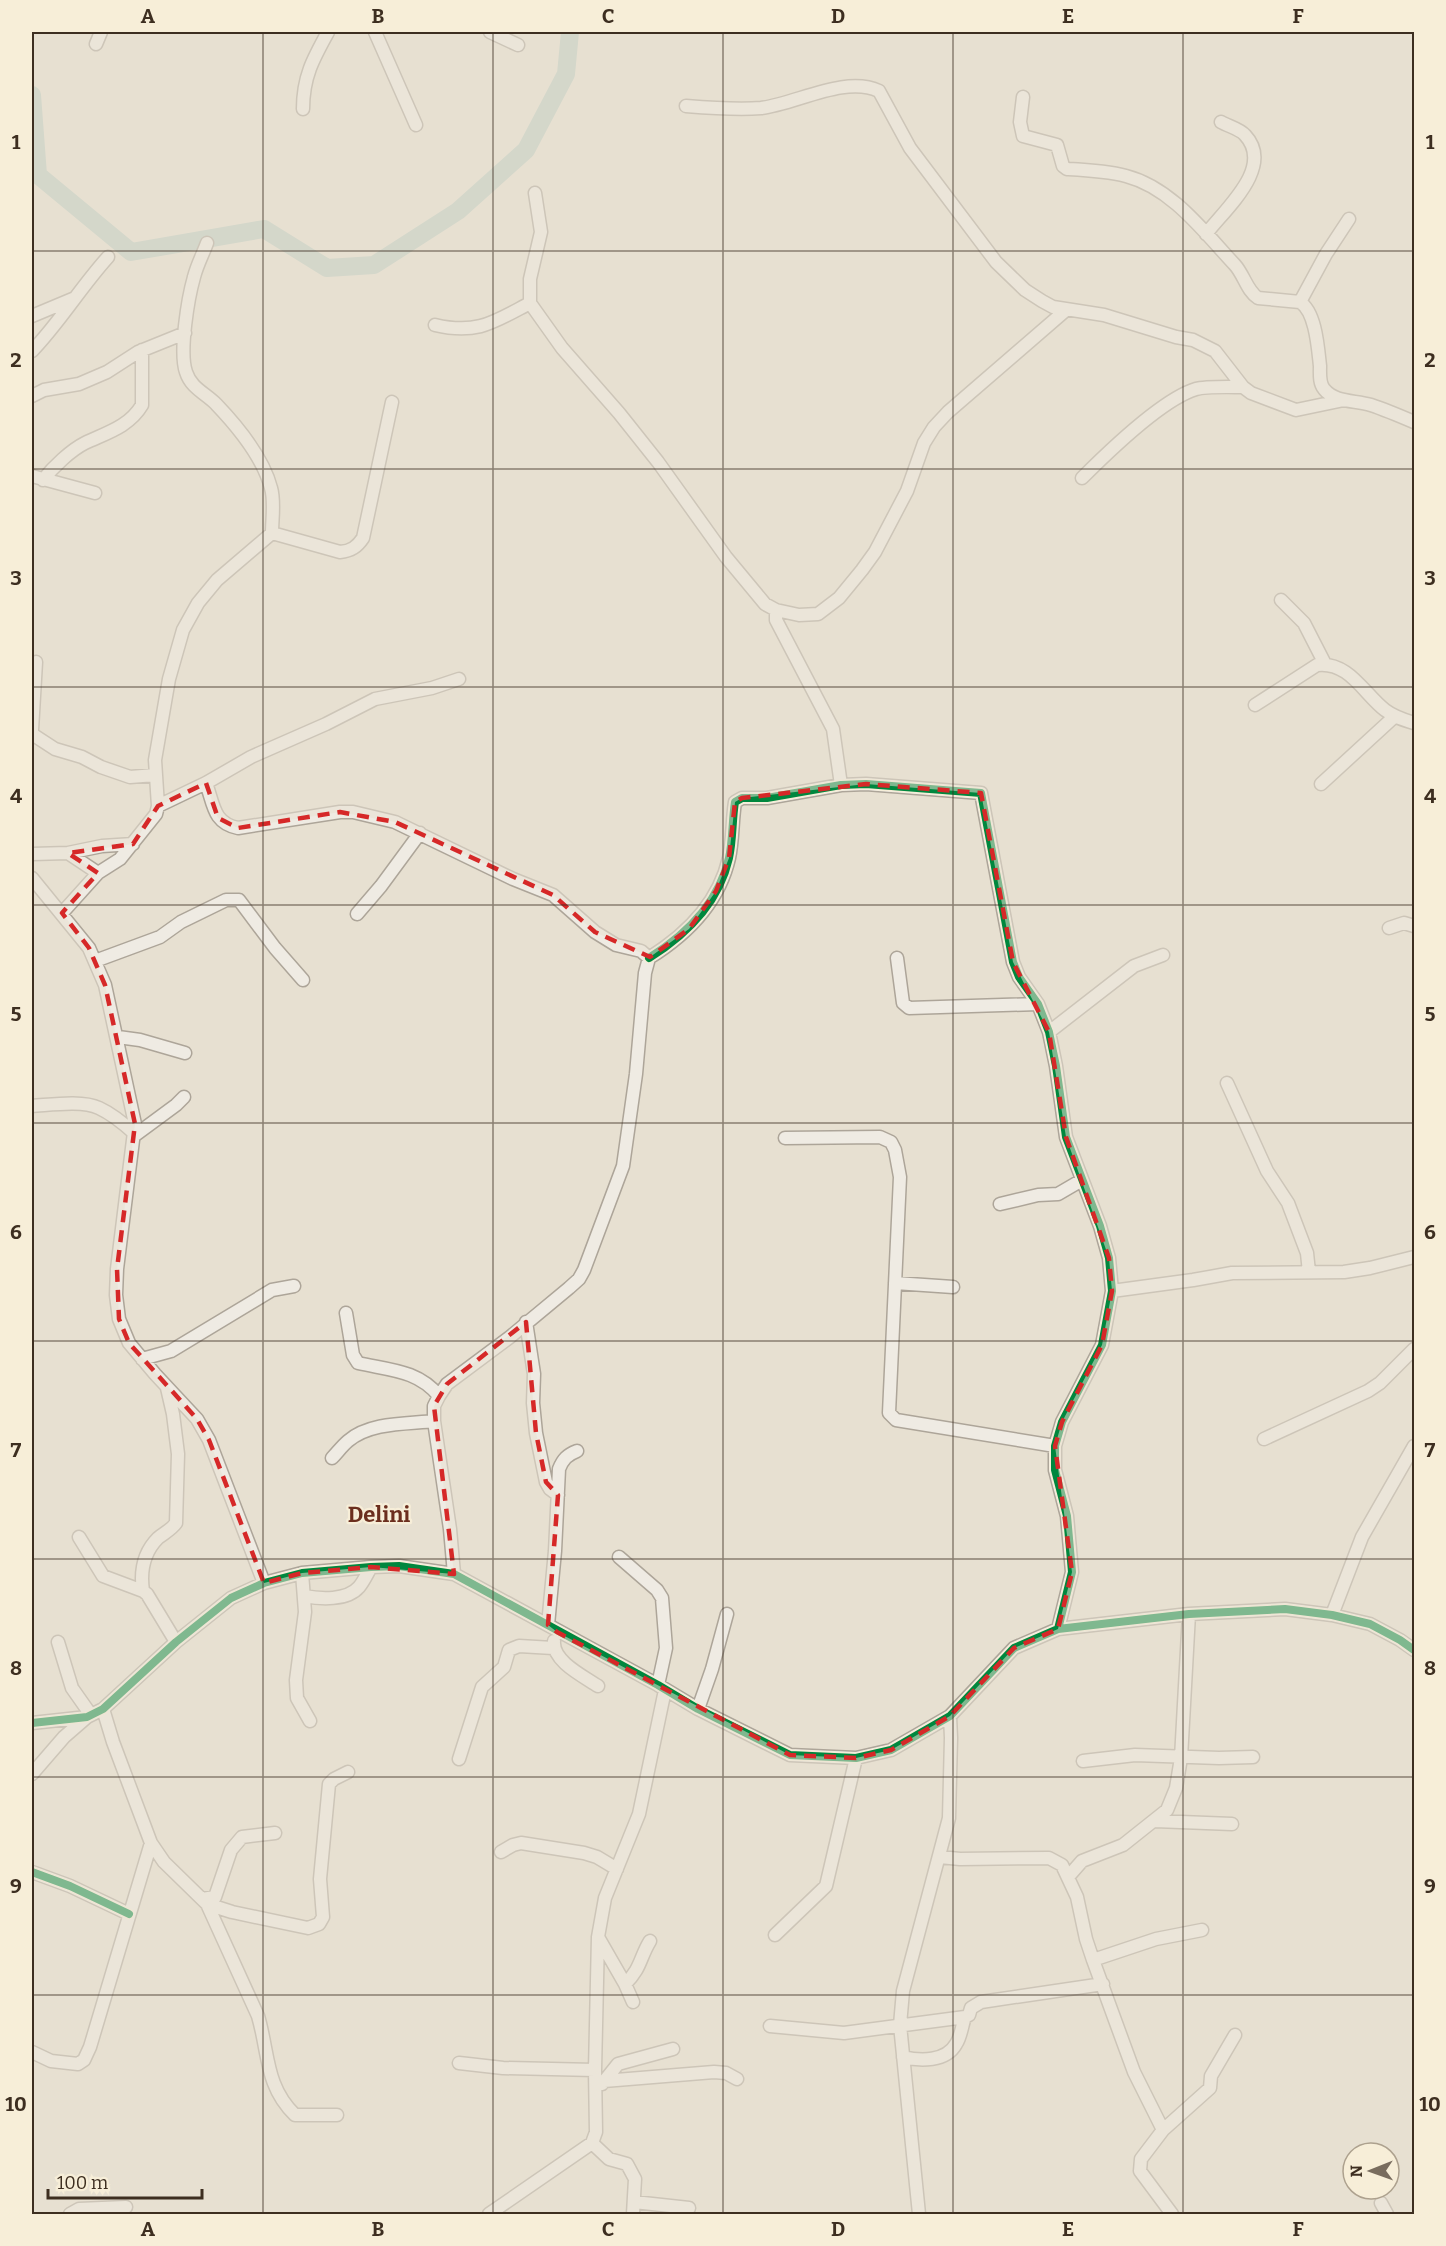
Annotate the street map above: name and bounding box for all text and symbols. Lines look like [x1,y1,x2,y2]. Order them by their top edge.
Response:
text: A [141,4,156,28]
text: B [372,4,385,28]
text: C [602,4,614,28]
text: D [831,4,845,28]
text: E [1062,4,1074,28]
text: F [1292,4,1304,28]
text: 1 [12,130,21,154]
text: 1 [1426,130,1435,154]
text: 2 [10,348,22,372]
text: 2 [1424,348,1436,372]
text: 3 [10,566,22,590]
text: 3 [1424,566,1436,590]
text: 4 [10,784,22,808]
text: 4 [1424,784,1436,808]
text: 5 [11,1002,22,1026]
text: 5 [1425,1002,1436,1026]
text: 6 [10,1220,22,1244]
text: 6 [1424,1220,1436,1244]
text: 7 [11,1438,22,1462]
text: 7 [1425,1438,1436,1462]
district label: Delini [348,1501,410,1528]
text: 8 [10,1656,22,1680]
text: 8 [1424,1656,1436,1680]
text: 9 [10,1874,22,1898]
text: 9 [1424,1874,1436,1898]
text: 10 [5,2092,27,2116]
text: 10 [1419,2092,1441,2116]
north arrow [1341,2141,1401,2201]
scale bar [48,2162,202,2200]
text: N [1347,2165,1366,2178]
text: 100 m [57,2172,108,2194]
text: A [141,2217,156,2241]
text: B [372,2217,385,2241]
text: C [602,2217,614,2241]
text: D [831,2217,845,2241]
text: E [1062,2217,1074,2241]
text: F [1292,2217,1304,2241]

